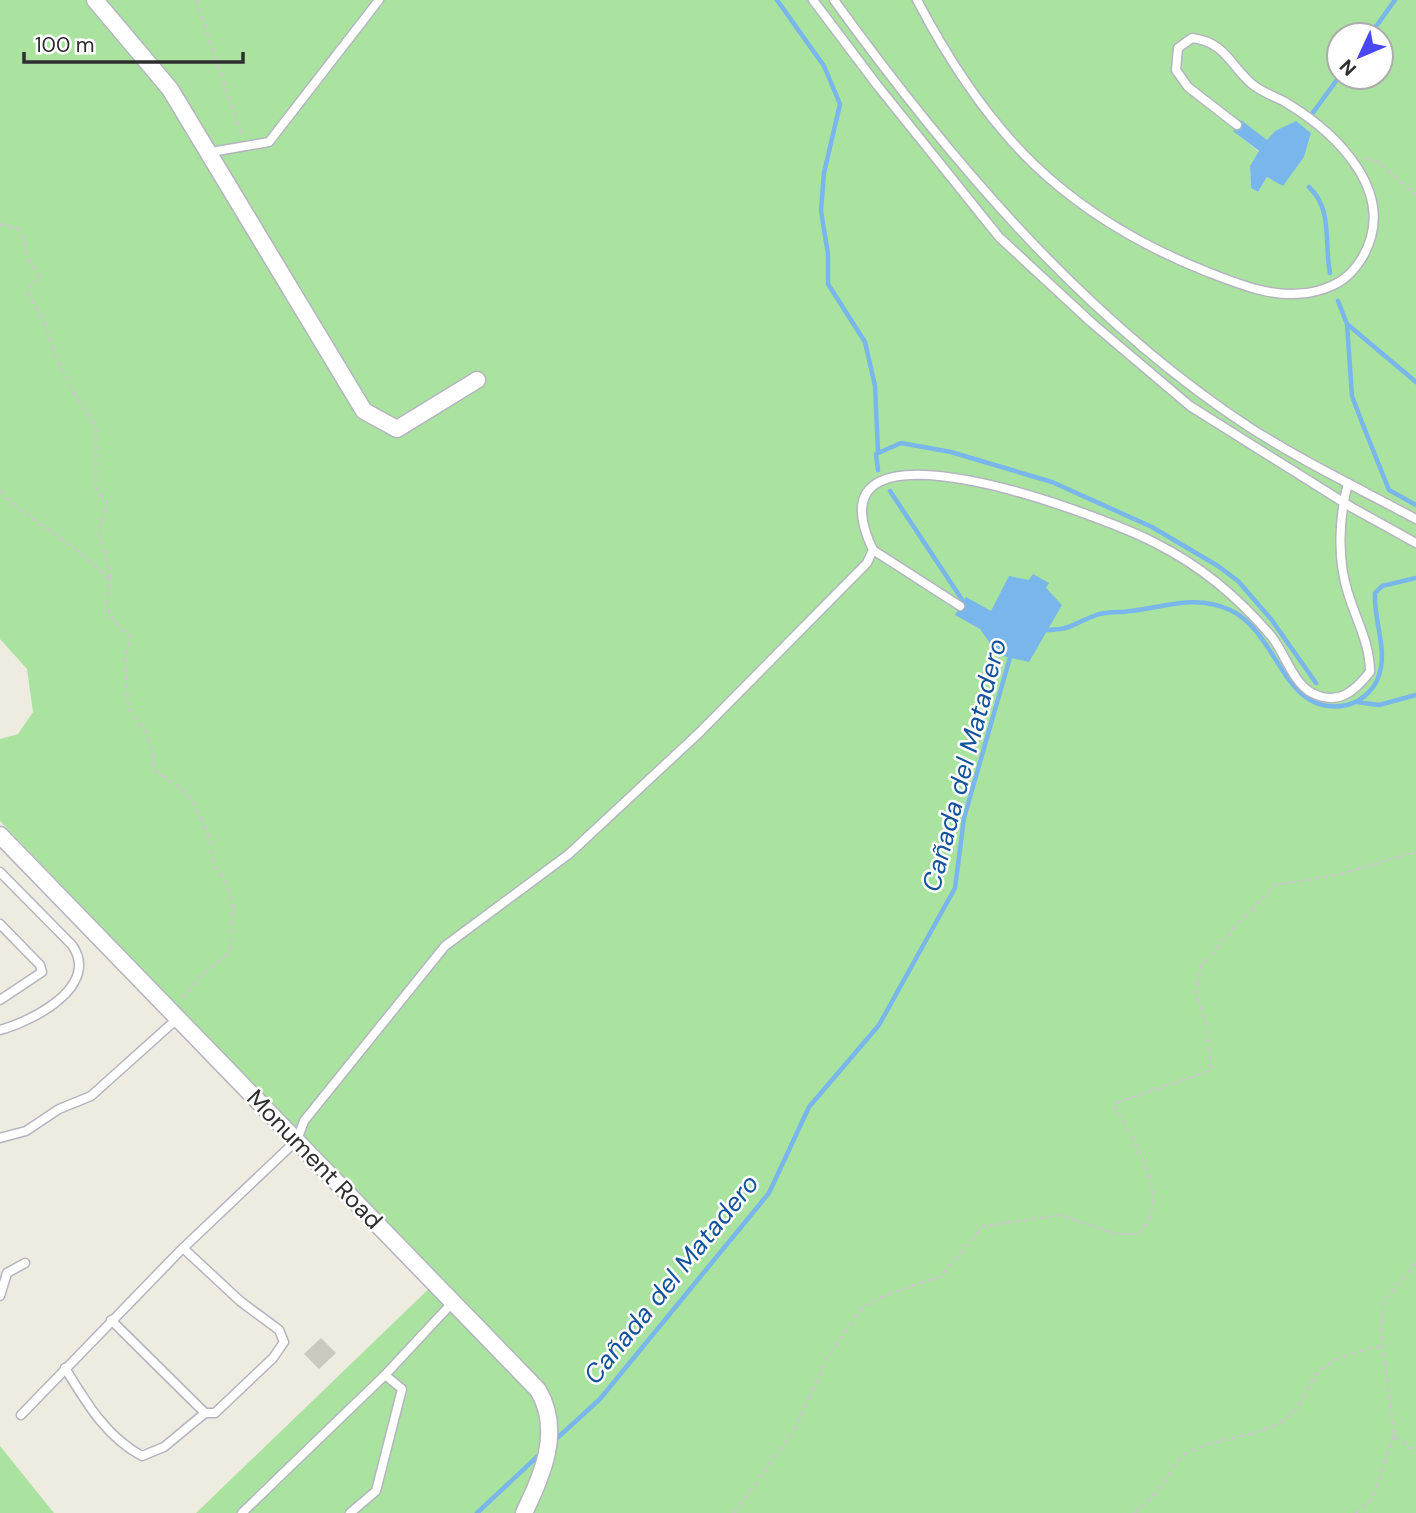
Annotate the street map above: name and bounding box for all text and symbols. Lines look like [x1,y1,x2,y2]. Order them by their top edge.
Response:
scale bar [24,21,243,65]
north arrow [1325,21,1395,91]
text: 100 m [35,31,95,59]
text: N [1334,54,1362,81]
water label: Cañada del Matadero [914,635,1014,895]
street label: Monument Road [240,1083,390,1235]
water label: Cañada del Matadero [576,1167,766,1391]

